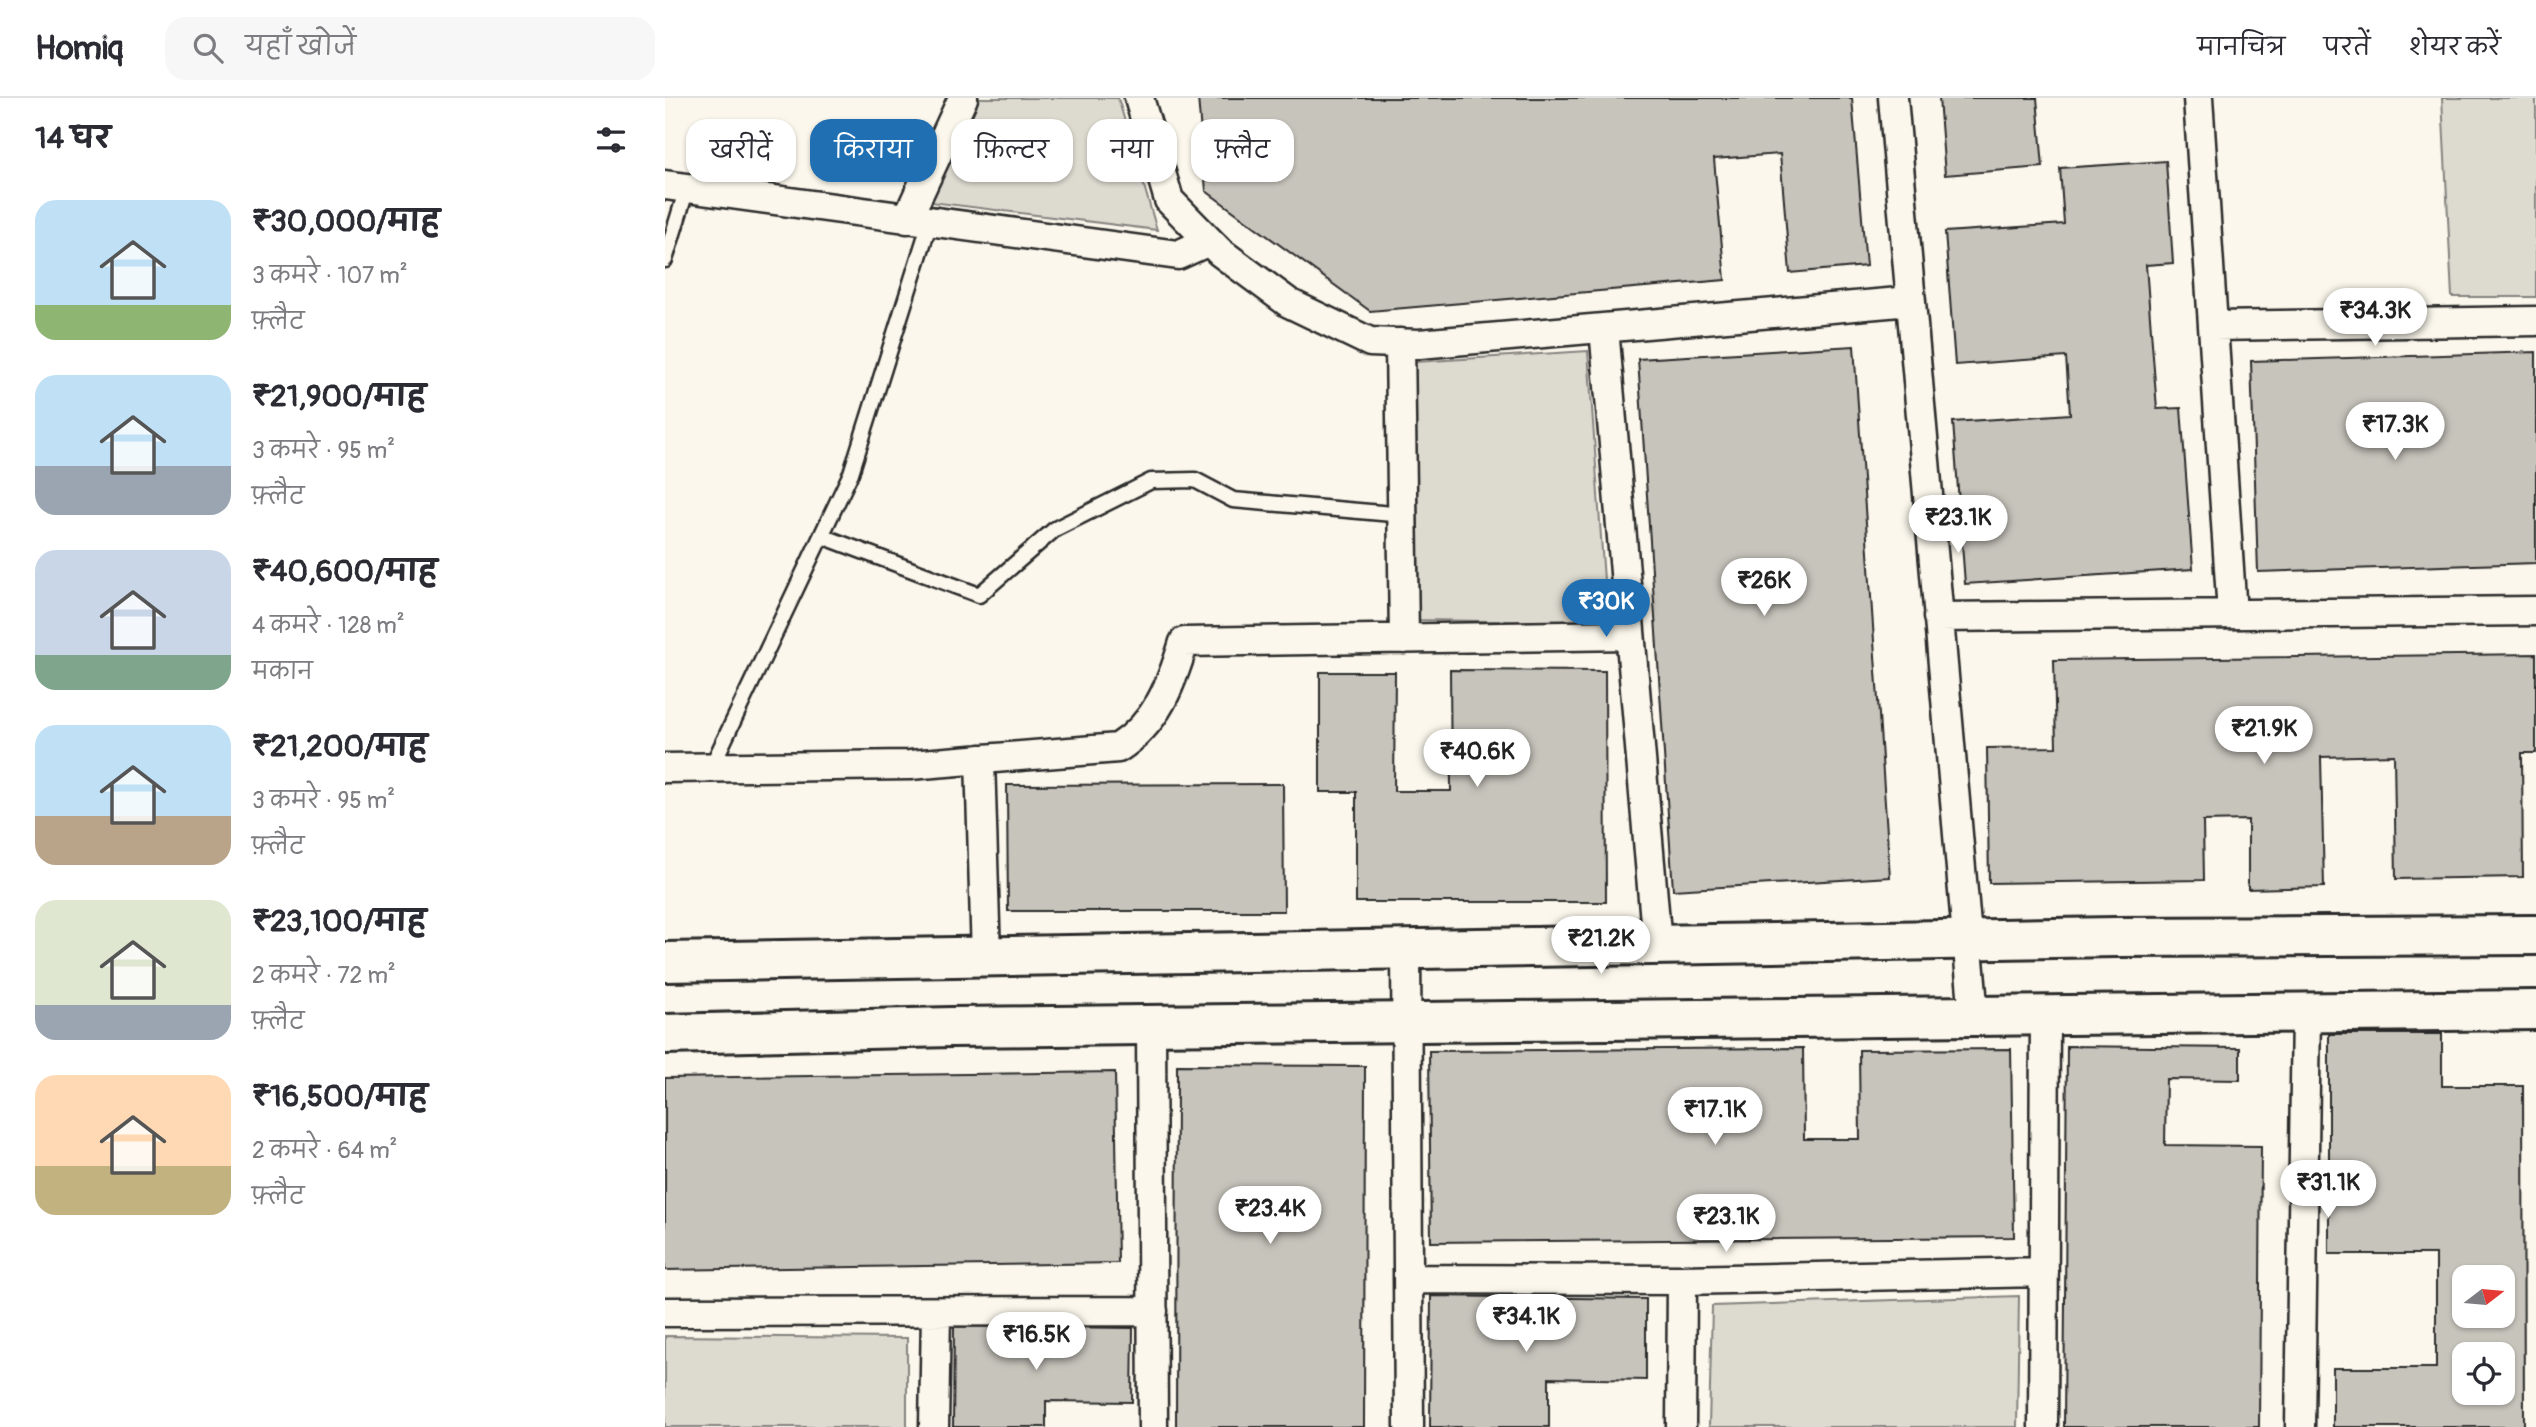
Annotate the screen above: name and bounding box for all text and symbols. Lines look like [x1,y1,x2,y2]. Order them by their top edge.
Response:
search box [165,17,655,80]
text: Homiq [35,28,123,69]
icon: search [189,29,227,67]
text: यहाँ खोजें [245,31,356,63]
text: मानचित्र [2197,33,2285,62]
text: परतें [2323,33,2371,62]
text: शेयर करें [2409,33,2501,62]
chip: खरीदें [686,119,796,182]
chip: किराया [810,119,937,182]
chip: फ़िल्टर [951,119,1073,182]
chip: नया [1087,119,1177,182]
chip: फ़्लैट [1191,119,1294,182]
text: 14 घर [35,120,111,157]
icon: filters [592,121,630,159]
text: ₹30,000/माह [252,203,440,240]
icon: home [91,228,175,312]
text: 3 कमरे · 107 m² [252,261,408,290]
pin: ₹34.3K [2318,288,2432,348]
text: ₹34.3K [2339,296,2411,325]
text: फ़्लैट [252,307,304,336]
text: ₹21,900/माह [252,378,426,415]
pin: ₹17.3K [2338,402,2452,462]
icon: home [91,403,175,487]
text: ₹17.3K [2362,410,2428,439]
text: 3 कमरे · 95 m² [252,436,395,465]
text: फ़्लैट [252,482,304,511]
pin: ₹23.1K [1901,496,2015,555]
text: ₹23.1K [1925,503,1991,532]
text: ₹40,600/माह [252,553,437,590]
pin: ₹26K [1723,559,1805,618]
text: ₹26K [1737,566,1791,595]
icon: home [91,578,175,662]
pin: ₹30K [1565,580,1647,639]
text: ₹30K [1578,587,1634,616]
text: 4 कमरे · 128 m² [252,611,405,640]
text: मकान [252,657,313,686]
pin: ₹21.9K [2207,706,2321,766]
text: ₹21.9K [2231,714,2297,743]
text: ₹21,200/माह [252,728,427,765]
pin: ₹40.6K [1420,730,1534,789]
text: ₹40.6K [1439,737,1515,766]
icon: home [91,753,175,837]
text: 3 कमरे · 95 m² [252,786,395,815]
text: फ़्लैट [252,832,304,861]
text: ₹23,100/माह [252,903,426,940]
pin: ₹21.2K [1544,916,1658,976]
text: ₹21.2K [1567,924,1635,953]
icon: home [91,928,175,1012]
text: 2 कमरे · 72 m² [252,961,396,990]
text: फ़्लैट [252,1007,304,1036]
text: ₹16,500/माह [252,1078,428,1115]
pin: ₹17.1K [1658,1088,1772,1147]
text: ₹17.1K [1684,1095,1746,1124]
icon: home [91,1103,175,1187]
text: 2 कमरे · 64 m² [252,1136,397,1165]
pin: ₹31.1K [2271,1160,2385,1220]
text: ₹31.1K [2296,1168,2360,1197]
text: फ़्लैट [252,1182,304,1211]
pin: ₹23.4K [1213,1186,1327,1246]
text: ₹23.4K [1234,1194,1306,1223]
pin: ₹23.1K [1669,1194,1783,1254]
text: ₹23.1K [1693,1202,1759,1231]
north arrow [2452,1265,2515,1328]
map controls [2452,1265,2515,1405]
pin: ₹34.1K [1469,1294,1583,1354]
text: ₹34.1K [1492,1302,1560,1331]
pin: ₹16.5K [979,1312,1093,1372]
text: ₹16.5K [1002,1320,1070,1349]
button: locate [2452,1342,2515,1405]

